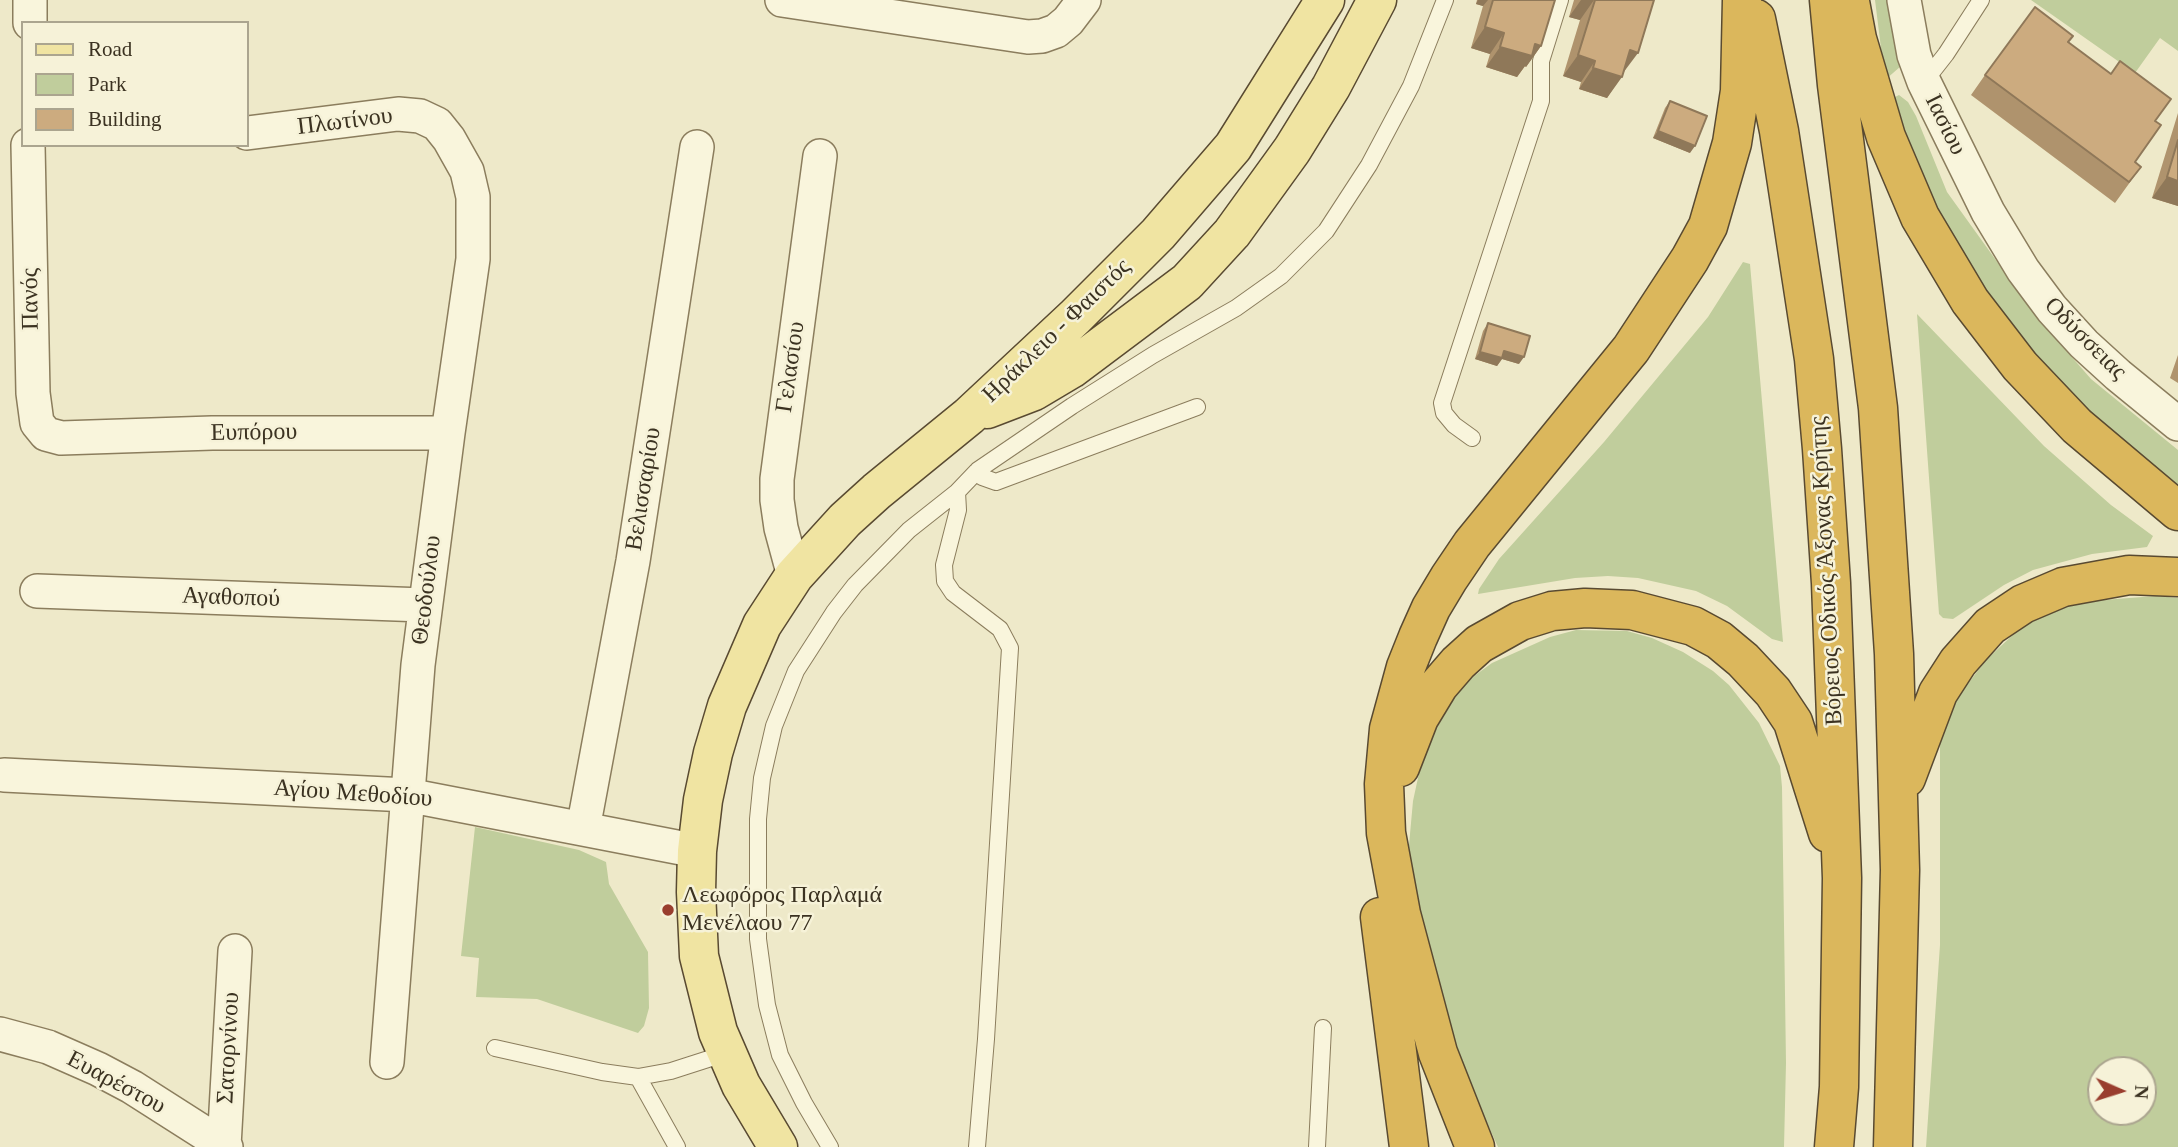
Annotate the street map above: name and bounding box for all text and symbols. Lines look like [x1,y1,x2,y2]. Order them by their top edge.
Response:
legend [21,21,248,147]
text: Road [88,37,132,61]
text: Park [88,72,127,96]
street label: Ιασίου [1918,90,1972,160]
street label: Πλωτίνου [296,102,394,142]
text: Building [88,107,162,131]
street label: Ηράκλειο - Φαιστός [977,253,1137,409]
street label: Πανός [16,268,46,330]
street label: Οδύσσειας [2038,292,2132,386]
street label: Γελασίου [770,320,812,414]
street label: Βόρειος Οδικός Άξονας Κρήτης [1805,416,1849,726]
street label: Ευπόρου [210,418,298,448]
street label: Βελισσαρίου [620,425,668,553]
street label: Θεοδούλου [406,534,448,646]
street label: Αγαθοπού [181,582,281,614]
street label: Αγίου Μεθοδίου [273,774,433,814]
place label: Λεωφόρος Παρλαμά Μενέλαου 77 [682,882,882,938]
marker: Λεωφόρος Παρλαμά Μενέλαου 77 [660,902,676,918]
street label: Σατορνίνου [212,991,246,1105]
street label: Ευαρέστου [62,1045,170,1121]
north arrow [2087,1056,2157,1126]
text: N [2131,1085,2152,1099]

